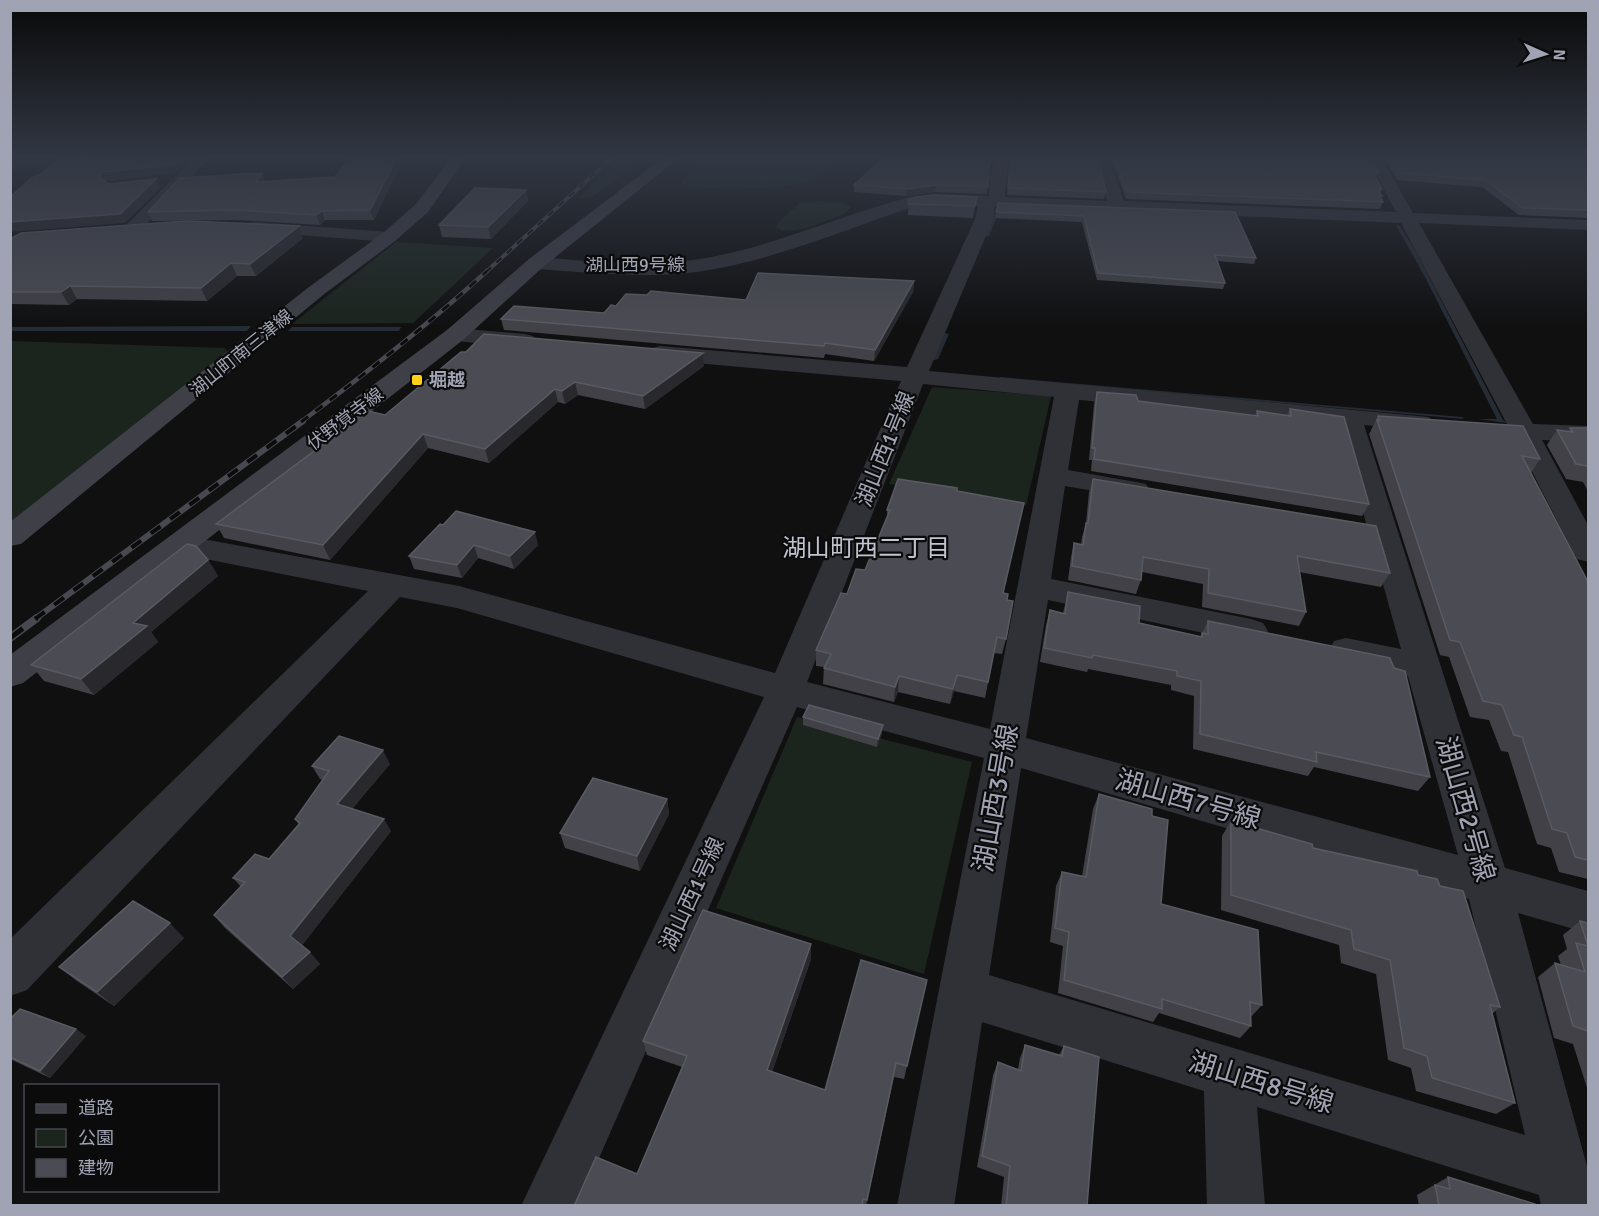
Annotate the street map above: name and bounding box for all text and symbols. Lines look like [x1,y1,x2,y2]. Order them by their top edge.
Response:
north arrow [1515,24,1575,84]
text: N [1549,49,1569,61]
street label: 湖山西9号線 [585,254,685,276]
street label: 湖山町南三津線 [185,305,297,401]
place label: 堀越 [429,369,465,391]
marker: 堀越 [410,373,424,387]
street label: 伏野覚寺線 [302,383,388,455]
street label: 湖山西1号線 [850,387,920,511]
district label: 湖山町西二丁目 [782,533,950,563]
street label: 湖山西3号線 [967,721,1025,875]
street label: 湖山西2号線 [1429,733,1501,885]
street label: 湖山西7号線 [1112,764,1264,836]
street label: 湖山西1号線 [654,833,730,955]
street label: 湖山西8号線 [1185,1045,1337,1121]
legend [24,1084,219,1192]
text: 道路 [78,1097,114,1119]
text: 公園 [78,1127,114,1149]
text: 建物 [78,1157,114,1179]

